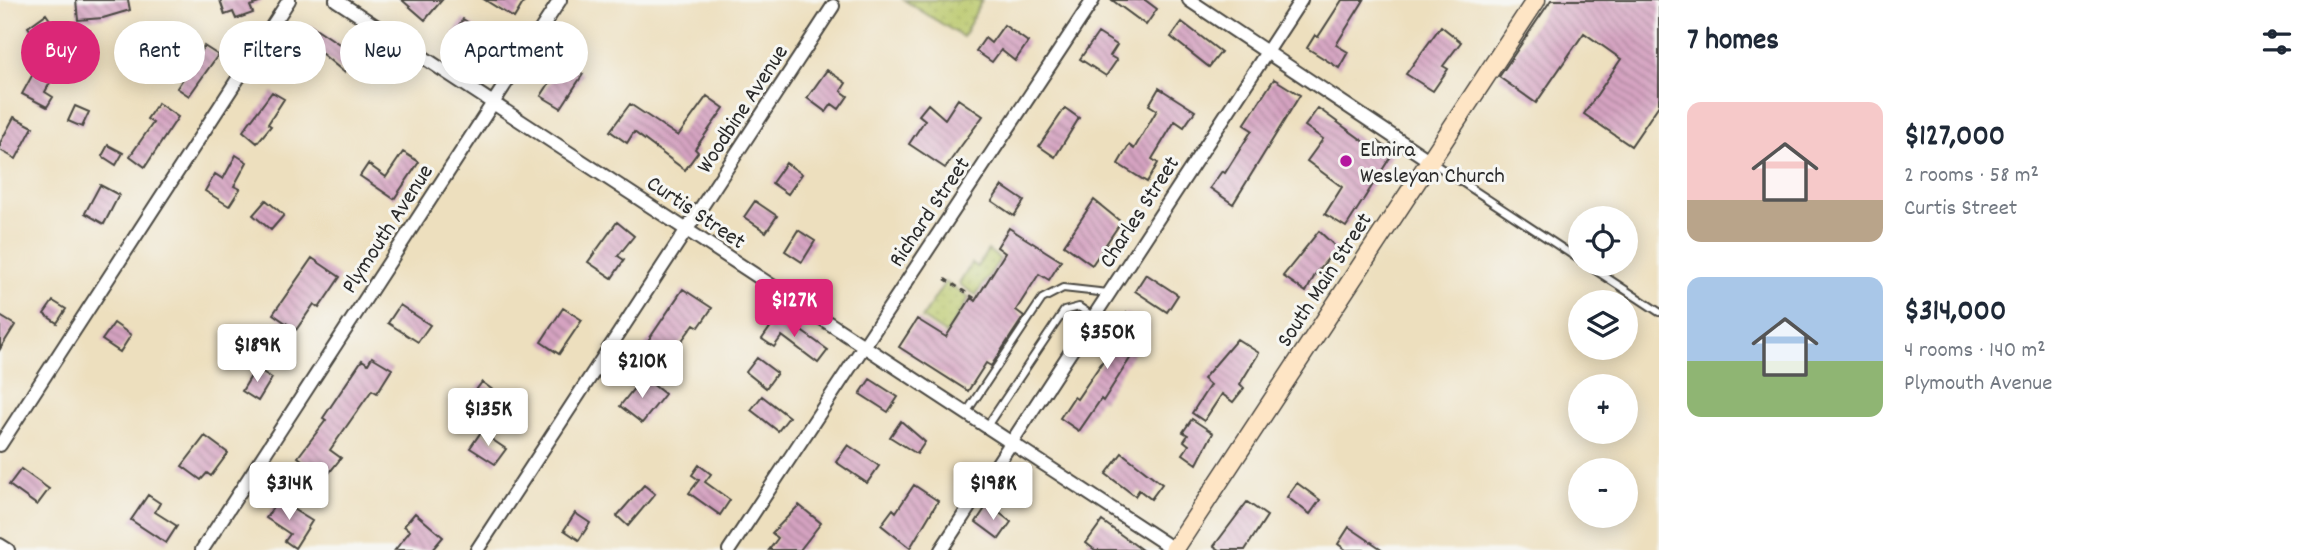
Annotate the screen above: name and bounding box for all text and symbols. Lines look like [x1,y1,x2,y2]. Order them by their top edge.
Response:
chip: Buy [21,21,100,84]
chip: Rent [114,21,205,84]
chip: Filters [219,21,326,84]
chip: New [340,21,426,84]
chip: Apartment [440,21,588,84]
text: 7 homes [1687,21,1779,64]
icon: filters [2258,23,2296,61]
street label: Woodbine Avenue [690,39,798,181]
text: $127,000 [1904,117,2005,160]
icon: home [1743,130,1827,214]
place label: Elmira Wesleyan Church [1360,135,1505,194]
street label: Charles Street [1092,150,1190,275]
street label: Richard Street [882,151,980,275]
marker: Elmira Wesleyan Church [1338,153,1354,169]
street label: Plymouth Avenue [335,159,443,301]
text: 2 rooms · 58 m² [1904,160,2039,193]
street label: Curtis Street [639,169,751,259]
text: Curtis Street [1904,193,2017,226]
map controls [1568,206,1638,528]
button: locate [1568,206,1638,276]
street label: South Main Street [1270,207,1382,355]
pin: $127K [745,280,843,339]
text: $127K [771,285,817,318]
button: layers [1568,290,1638,360]
text: $314,000 [1904,292,2006,335]
icon: home [1743,305,1827,389]
pin: $350K [1058,312,1156,371]
text: $350K [1079,317,1135,350]
pin: $189K [208,324,306,384]
text: $189K [233,330,281,363]
text: 4 rooms · 140 m² [1904,335,2046,368]
pin: $210K [593,340,691,400]
text: $210K [617,346,667,379]
text: Plymouth Avenue [1904,368,2052,401]
button: + [1568,374,1638,444]
pin: $135K [439,388,537,448]
text: $135K [464,394,512,427]
button: − [1568,458,1638,528]
pin: $314K [240,462,338,522]
pin: $198K [944,462,1042,522]
text: $314K [265,468,313,501]
text: $198K [969,468,1017,501]

